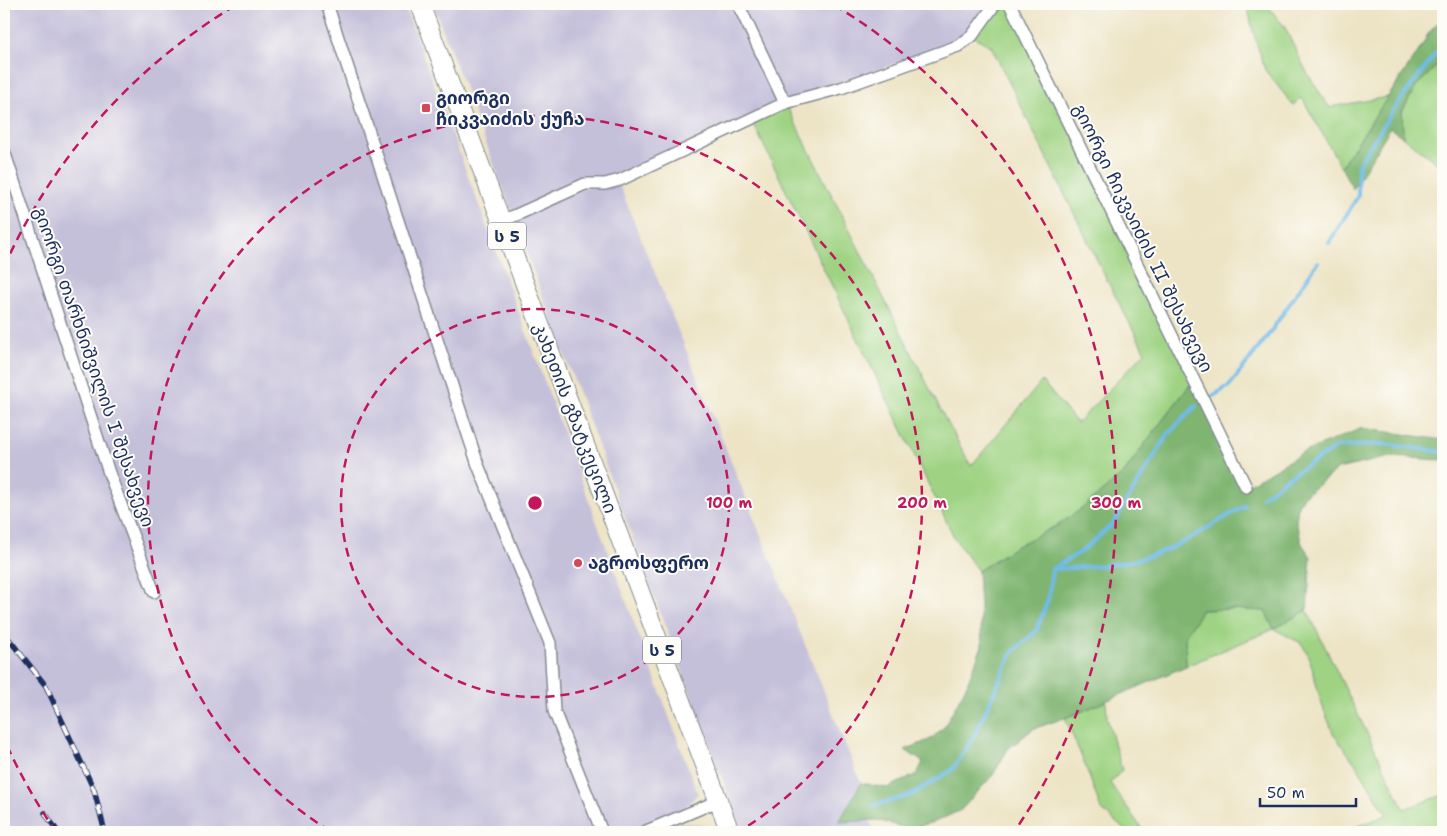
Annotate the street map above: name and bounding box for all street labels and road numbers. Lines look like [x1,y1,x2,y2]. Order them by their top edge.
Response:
street label: გიორგი ჩიკვაიძის II შესახვევი [1067,100,1219,376]
street label: გიორგი თარხნიშვილის I შესახვევი [28,204,160,530]
road number: ს 5 [488,222,526,250]
street label: კახეთის გზატკეცილი [528,319,622,517]
road number: ს 5 [643,636,681,664]

